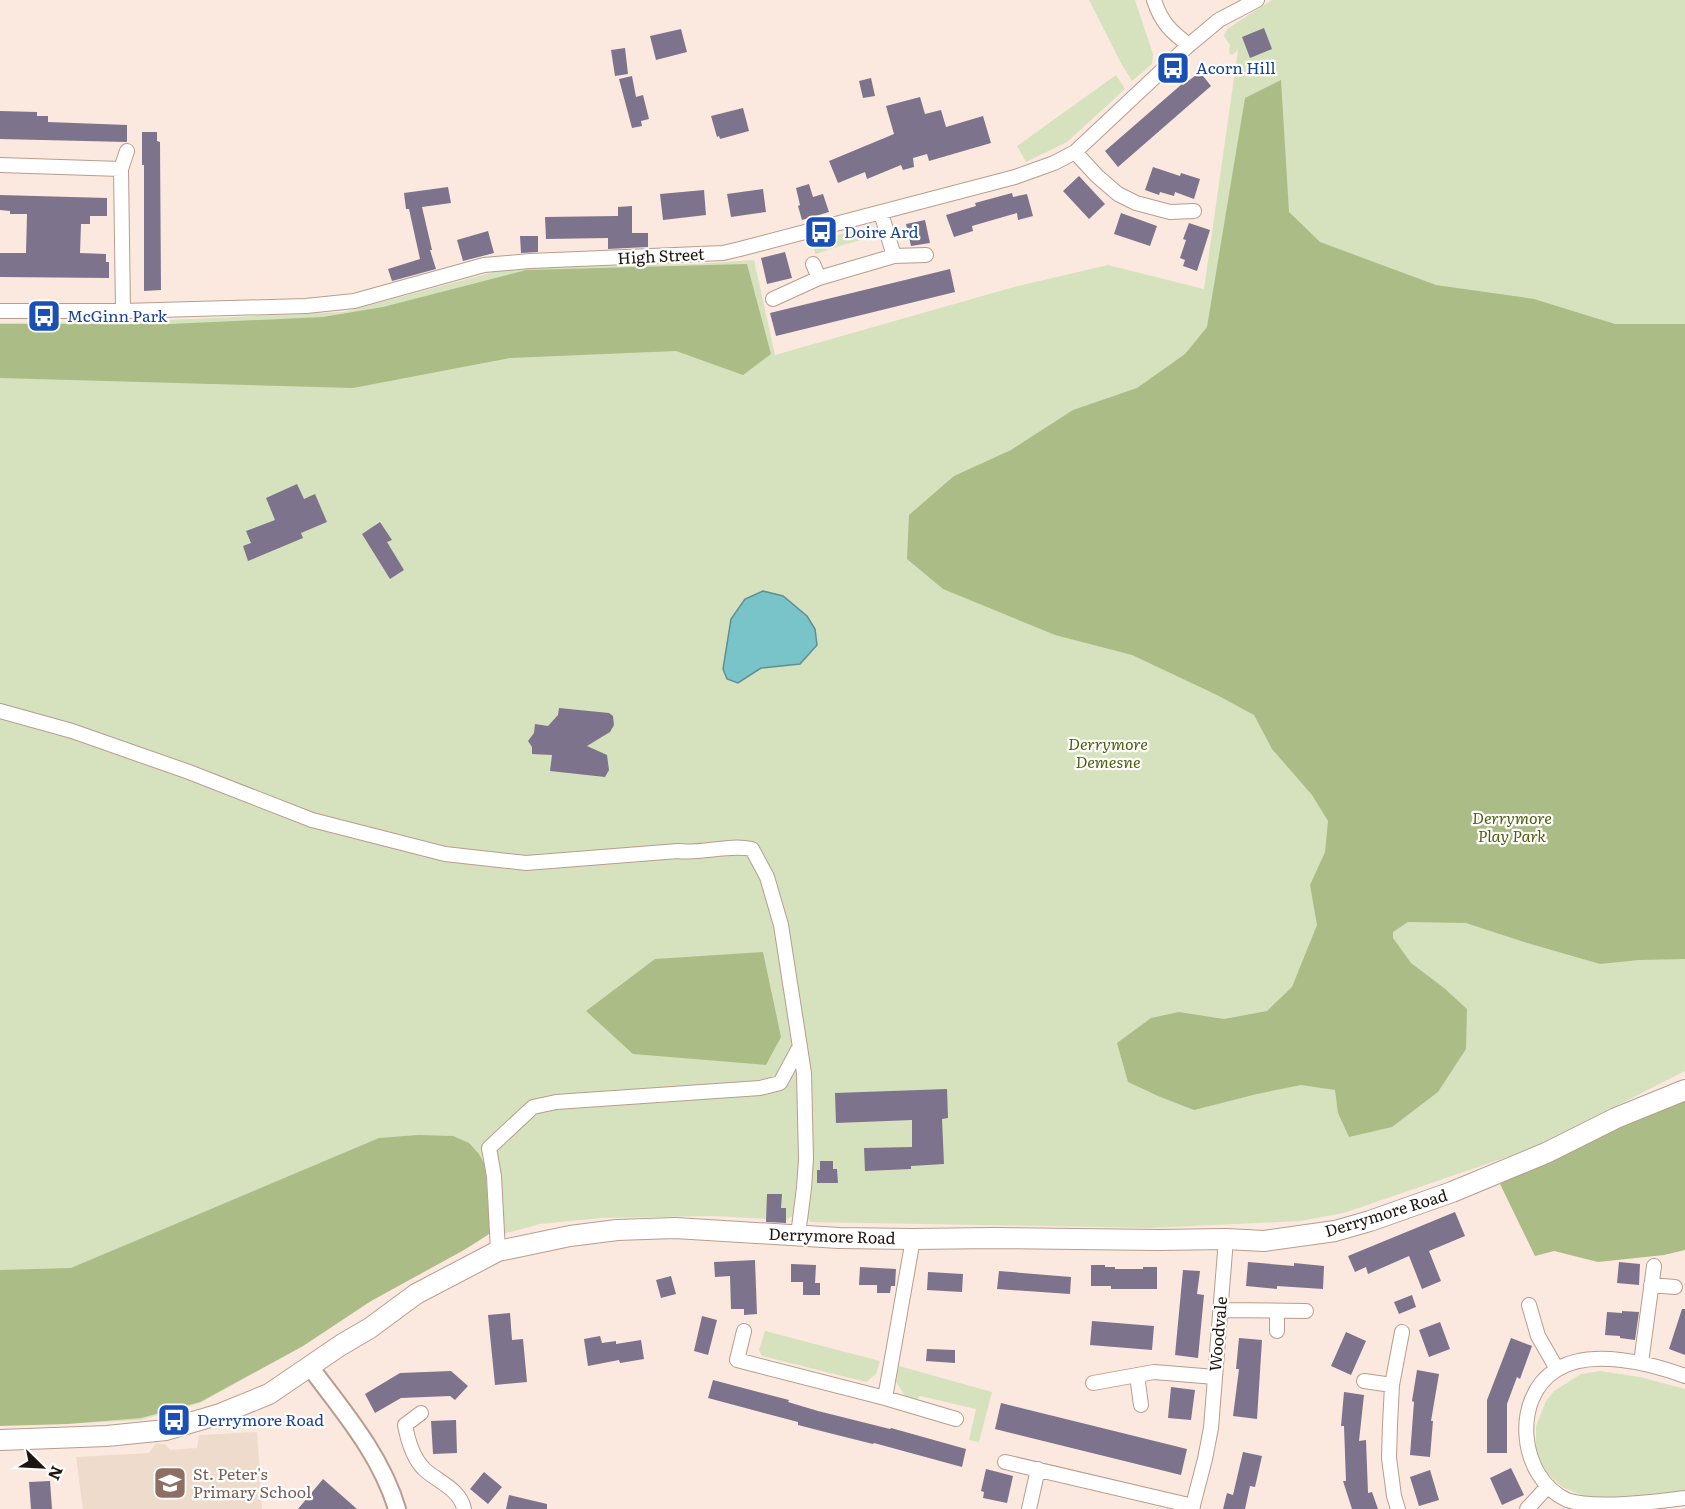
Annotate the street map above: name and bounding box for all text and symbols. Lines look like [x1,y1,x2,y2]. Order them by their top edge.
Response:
bus stop icon: Acorn Hill [1155,50,1191,86]
place label: Acorn Hill [1196,55,1276,79]
bus stop icon: Doire Ard [803,214,839,250]
place label: Doire Ard [844,219,919,243]
street label: High Street [617,241,706,269]
bus stop icon: McGinn Park [26,298,62,334]
place label: McGinn Park [67,303,168,327]
park label: Derrymore Demesne [1068,731,1148,773]
park label: Derrymore Play Park [1472,805,1552,847]
street label: Derrymore Road [1321,1182,1450,1242]
street label: Derrymore Road [768,1221,896,1249]
street label: Woodvale [1202,1295,1232,1373]
bus stop icon: Derrymore Road [156,1402,192,1438]
place label: Derrymore Road [197,1407,324,1431]
north arrow [12,1437,72,1497]
place label: St. Peter's Primary School [193,1461,311,1503]
text: N [43,1462,70,1485]
school or university icon: St. Peter's Primary School [152,1465,188,1501]

